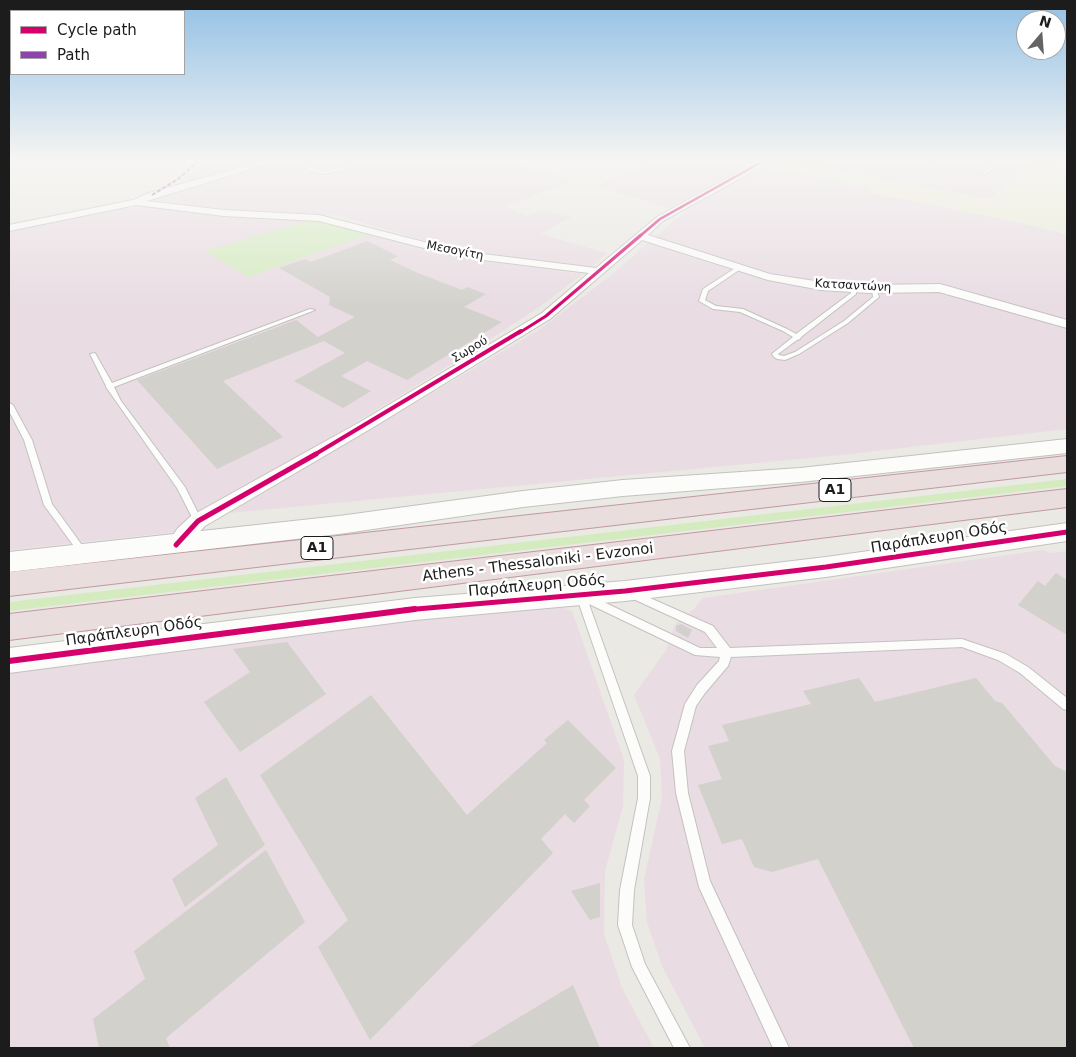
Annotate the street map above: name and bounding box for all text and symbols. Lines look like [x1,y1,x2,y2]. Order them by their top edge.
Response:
legend [10,10,185,75]
north arrow [1016,10,1066,60]
text: N [1037,12,1053,31]
text: Cycle path [57,21,137,39]
text: Path [57,46,90,64]
street label: Μεσογίτη [425,238,485,264]
street label: Κατσαντώνη [814,277,892,295]
street label: Σωρού [449,334,491,366]
road number: Α1 [819,478,851,502]
street label: Παράπλευρη Οδός [869,518,1009,558]
road number: Α1 [301,536,333,560]
street label: Athens - Thessaloniki - Evzonoi [421,540,655,586]
street label: Παράπλευρη Οδός [467,571,607,601]
street label: Παράπλευρη Οδός [64,613,204,651]

